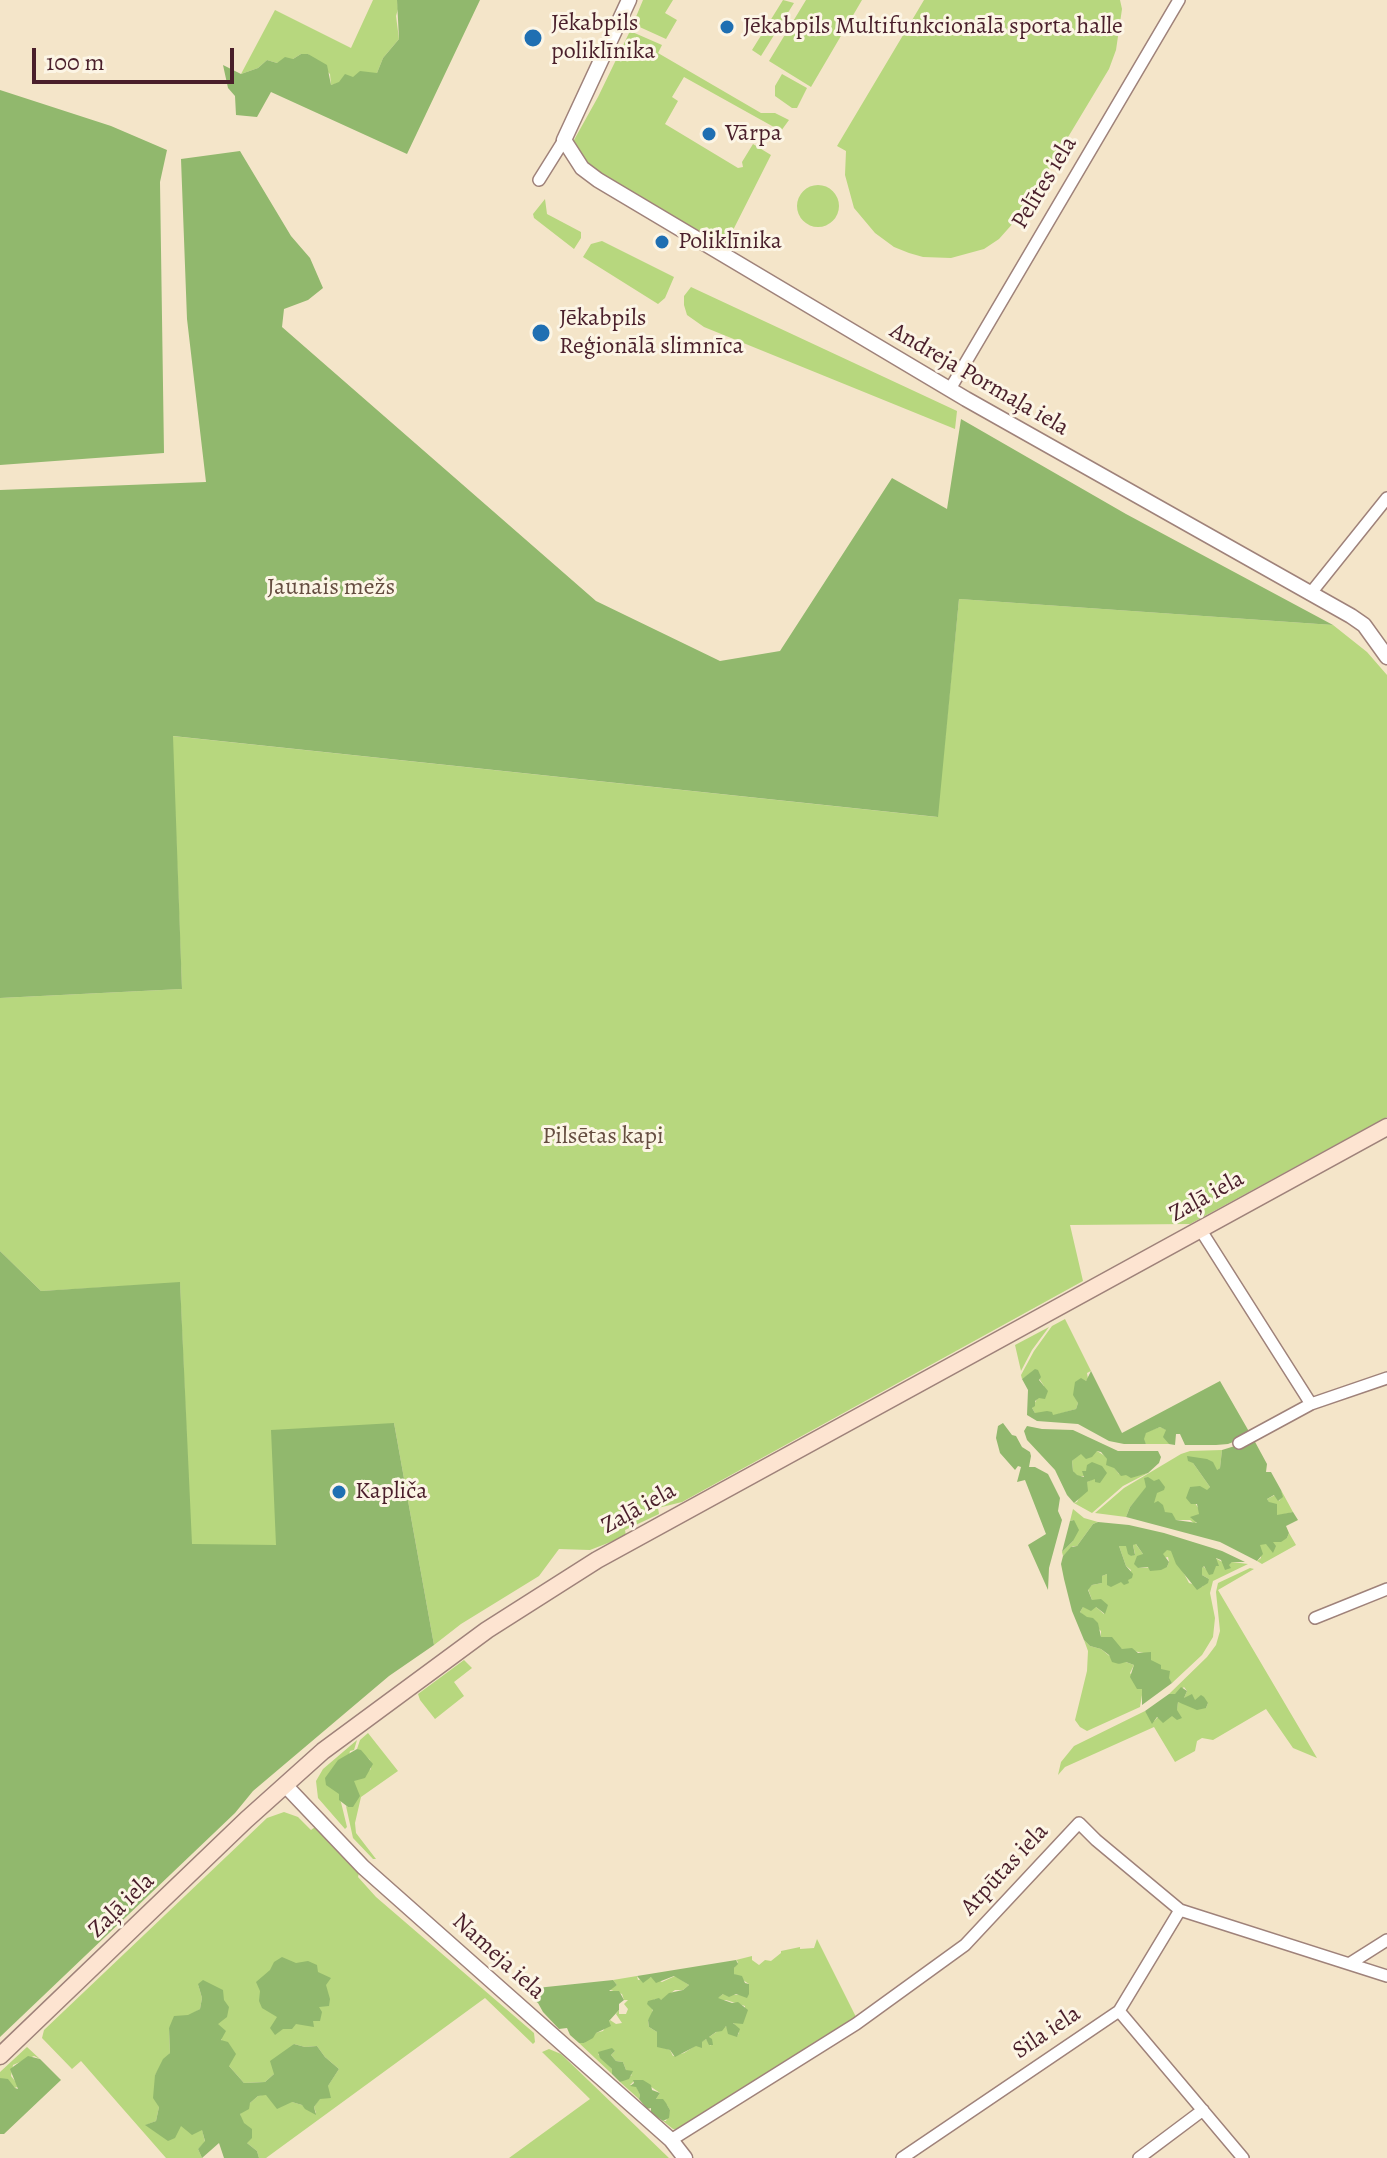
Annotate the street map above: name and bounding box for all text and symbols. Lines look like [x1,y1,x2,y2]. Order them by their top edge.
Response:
place label: Jēkabpils poliklīnika [551,10,655,66]
place label: Jēkabpils Multifunkcionālā sporta halle [743,13,1123,41]
marker: Jēkabpils Multifunkcionālā sporta halle [718,18,736,36]
marker: Jēkabpils poliklīnika [522,27,544,49]
scale bar [36,32,238,82]
text: 100 m [46,46,105,78]
place label: Vārpa [725,120,782,148]
marker: Vārpa [700,125,718,143]
street label: Pelītes iela [1006,131,1084,235]
place label: Poliklīnika [678,228,782,256]
marker: Poliklīnika [653,233,671,251]
place label: Jēkabpils Reģionālā slimnīca [559,305,744,361]
street label: Andreja Pormaļa iela [884,317,1074,443]
marker: Jēkabpils Reģionālā slimnīca [530,322,552,344]
park label: Jaunais mežs [267,574,395,602]
park label: Pilsētas kapi [542,1123,664,1151]
street label: Zaļā iela [1165,1165,1249,1229]
street label: Zaļā iela [597,1477,681,1541]
place label: Kapliča [355,1478,427,1506]
marker: Kapliča [330,1483,348,1501]
street label: Atpūtas iela [955,1818,1055,1922]
street label: Zaļā iela [83,1867,161,1945]
street label: Nameja iela [446,1908,550,2006]
street label: Sila iela [1008,2000,1086,2066]

